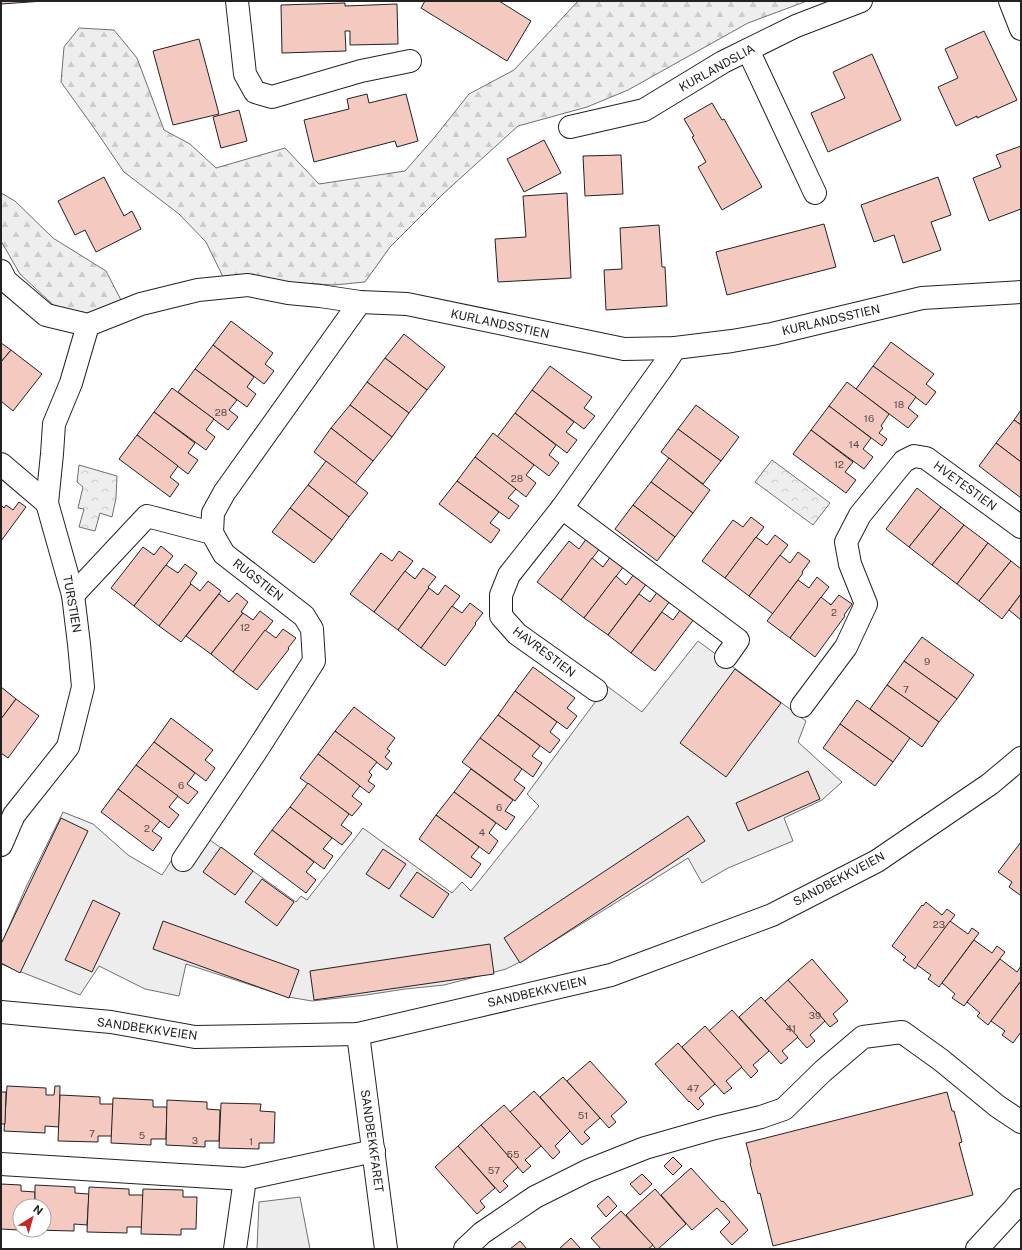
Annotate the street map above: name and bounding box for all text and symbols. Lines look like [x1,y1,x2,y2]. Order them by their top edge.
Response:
street label: KURLANDSLIA [677,41,758,95]
street label: KURLANDSSTIEN [780,302,882,338]
street label: KURLANDSSTIEN [449,307,551,341]
house number: 18 [894,398,904,410]
house number: 28 [215,406,227,418]
house number: 16 [864,412,874,424]
house number: 14 [849,438,859,450]
house number: 12 [834,458,844,470]
street label: HVETESTIEN [931,458,999,514]
house number: 28 [511,472,523,484]
street label: RUGSTIEN [230,556,286,604]
street label: TURSTIEN [60,574,84,634]
house number: 2 [831,606,837,618]
house number: 12 [240,621,250,633]
street label: HAVRESTIEN [510,624,578,680]
house number: 9 [924,655,930,667]
house number: 7 [903,683,909,695]
house number: 6 [178,779,184,791]
house number: 6 [496,801,502,813]
house number: 2 [144,822,150,834]
house number: 4 [479,826,485,838]
street label: SANDBEKKVEIEN [791,849,887,909]
house number: 23 [933,918,945,930]
street label: SANDBEKKVEIEN [486,974,588,1010]
house number: 39 [809,1009,821,1021]
street label: SANDBEKKVEIEN [96,1015,198,1043]
house number: 41 [786,1022,796,1034]
house number: 47 [687,1082,699,1094]
street label: SANDBEKKFARET [358,1089,386,1193]
house number: 51 [578,1109,588,1121]
house number: 7 [89,1127,95,1139]
house number: 5 [139,1129,145,1141]
house number: 3 [192,1134,198,1146]
house number: 1 [249,1135,253,1147]
house number: 55 [507,1148,519,1160]
house number: 57 [488,1164,500,1176]
north arrow [12,1198,52,1238]
text: N [31,1203,45,1217]

